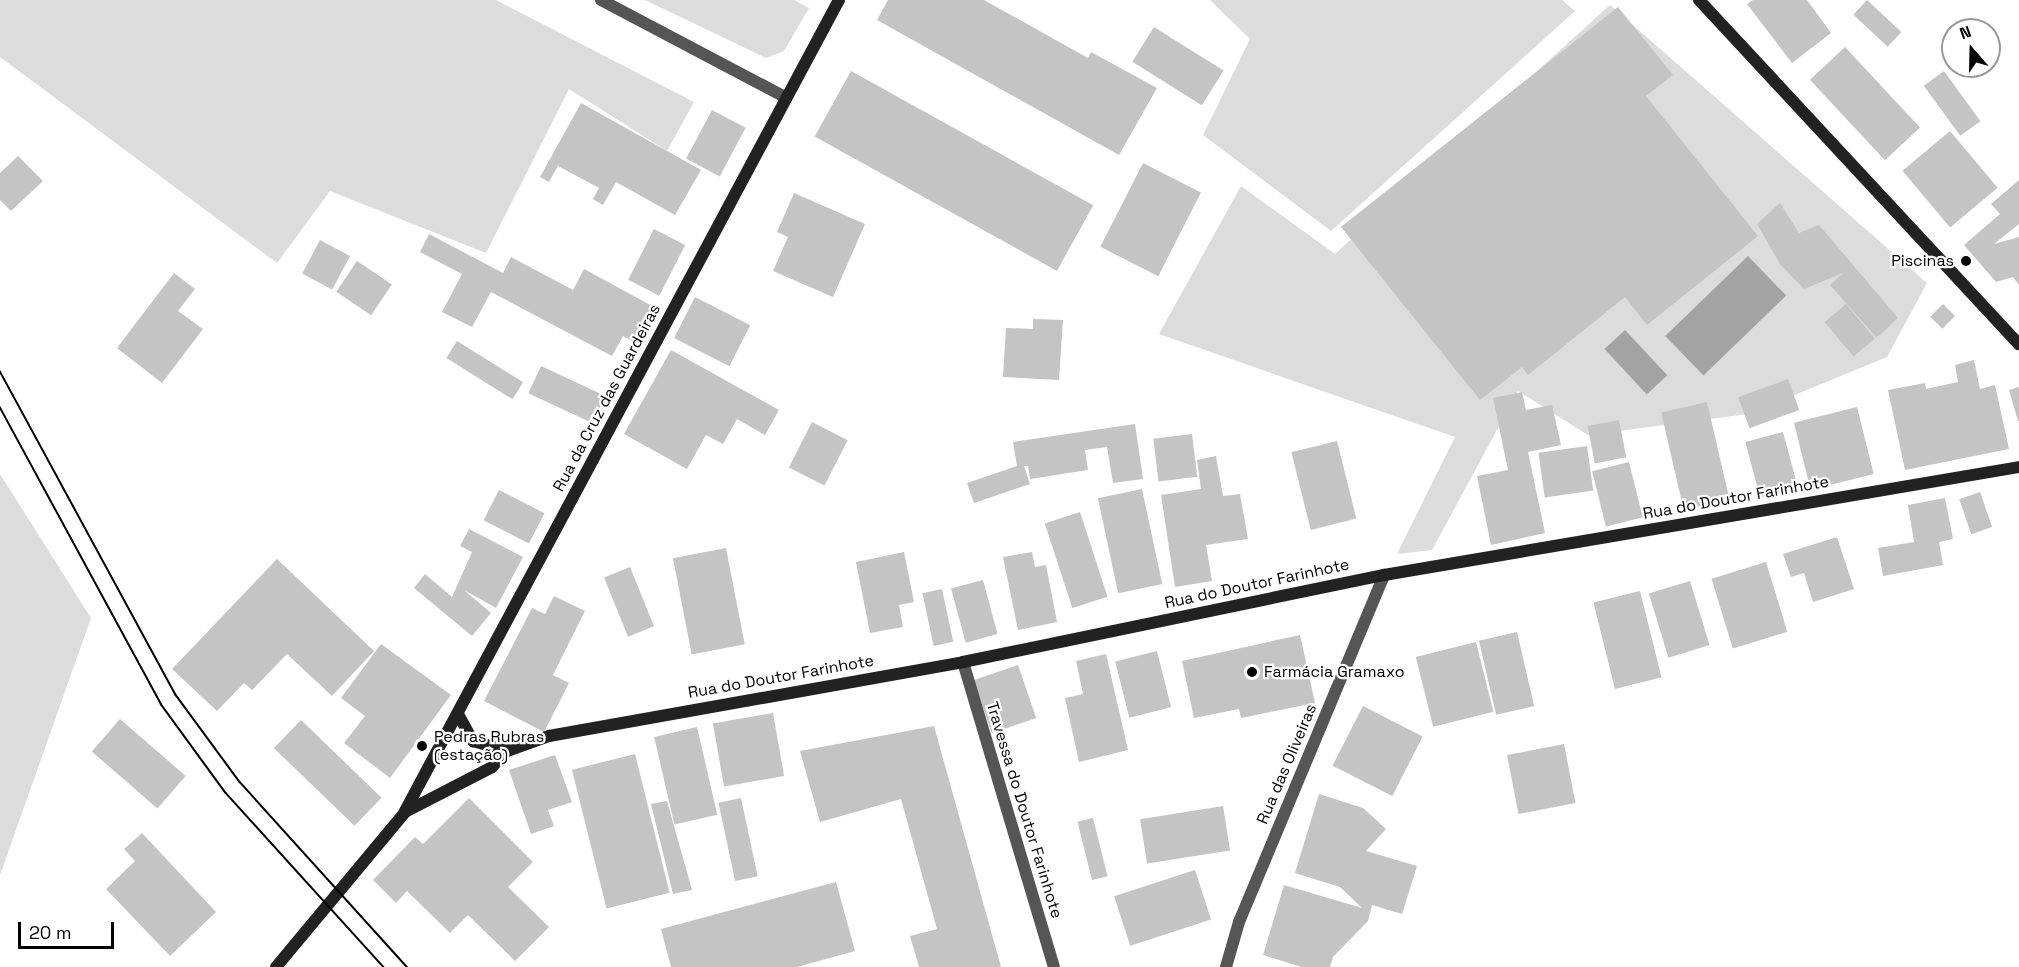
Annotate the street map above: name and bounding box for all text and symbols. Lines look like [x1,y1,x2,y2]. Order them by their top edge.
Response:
north arrow [1941,18,2001,78]
text: N [1957,21,1974,44]
place label: Piscinas [1891,251,1954,271]
marker: Piscinas [1959,254,1973,268]
street label: Rua da Cruz das Guardeiras [549,301,665,495]
street label: Rua do Doutor Farinhote [1642,472,1830,524]
street label: Rua do Doutor Farinhote [1163,555,1351,613]
street label: Rua do Doutor Farinhote [687,651,875,703]
place label: Farmácia Gramaxo [1264,662,1405,682]
marker: Farmácia Gramaxo [1245,665,1259,679]
street label: Travessa do Doutor Farinhote [982,699,1066,921]
street label: Rua das Oliveiras [1253,701,1321,827]
place label: Pedras Rubras (estação) [434,727,544,765]
marker: Pedras Rubras (estação) [415,739,429,753]
scale bar [21,910,117,948]
text: 20 m [29,921,72,944]

